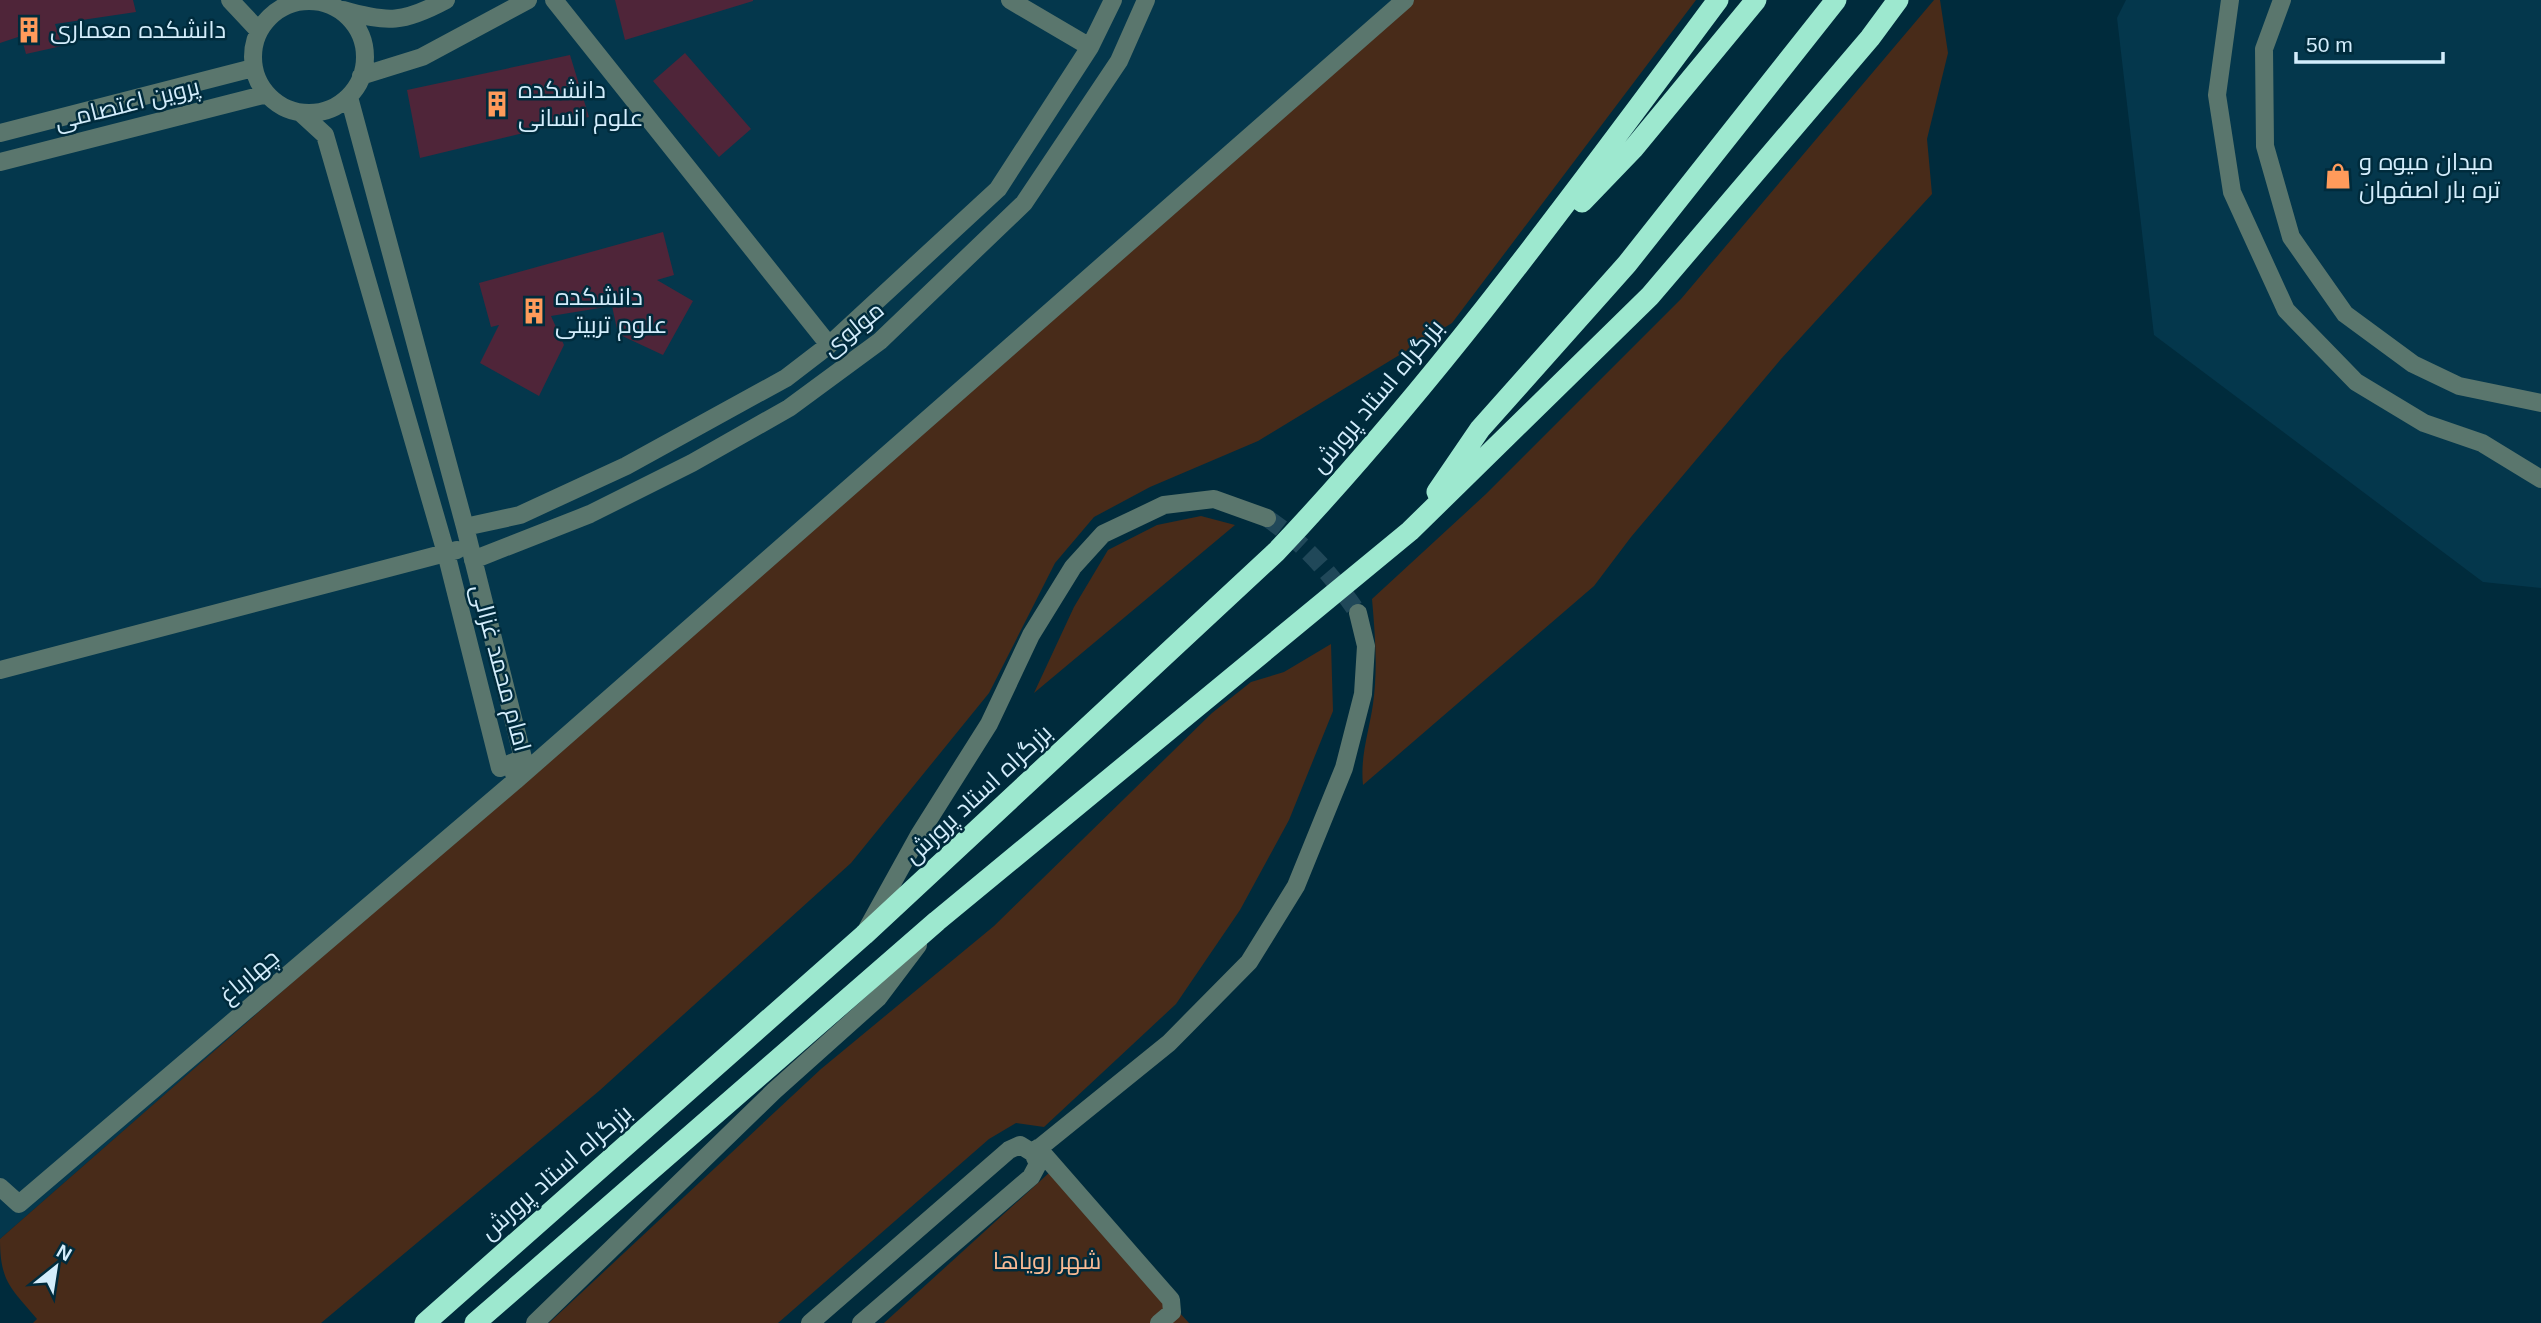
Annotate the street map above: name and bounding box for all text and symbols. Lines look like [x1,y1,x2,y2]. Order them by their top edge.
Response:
building icon: دانشکده معماری [14,15,44,45]
place label: دانشکده معماری [50,16,226,44]
scale bar [2296,21,2443,65]
text: 50 m [2306,33,2353,56]
street label: پروین اعتصامی [52,72,203,137]
place label: دانشکده علوم انسانی [518,76,643,134]
building icon: دانشکده علوم انسانی [482,89,512,119]
place label: میدان میوه و تره بار اصفهان [2359,148,2501,204]
shop icon: میدان میوه و تره بار اصفهان [2323,161,2353,191]
place label: دانشکده علوم تربیتی [555,283,667,341]
building icon: دانشکده علوم تربیتی [519,296,549,326]
street label: مولوی [816,296,890,362]
street label: بزرگراه استاد پرورش [1305,314,1451,480]
street label: امام محمد غزالی [463,581,537,755]
street label: بزرگراه استاد پرورش [899,719,1059,871]
street label: چهارباغ [213,943,286,1011]
street label: بزرگراه استاد پرورش [475,1099,639,1247]
north arrow [21,1232,91,1302]
text: N [53,1240,75,1265]
park label: شهر رویاها [993,1247,1101,1275]

